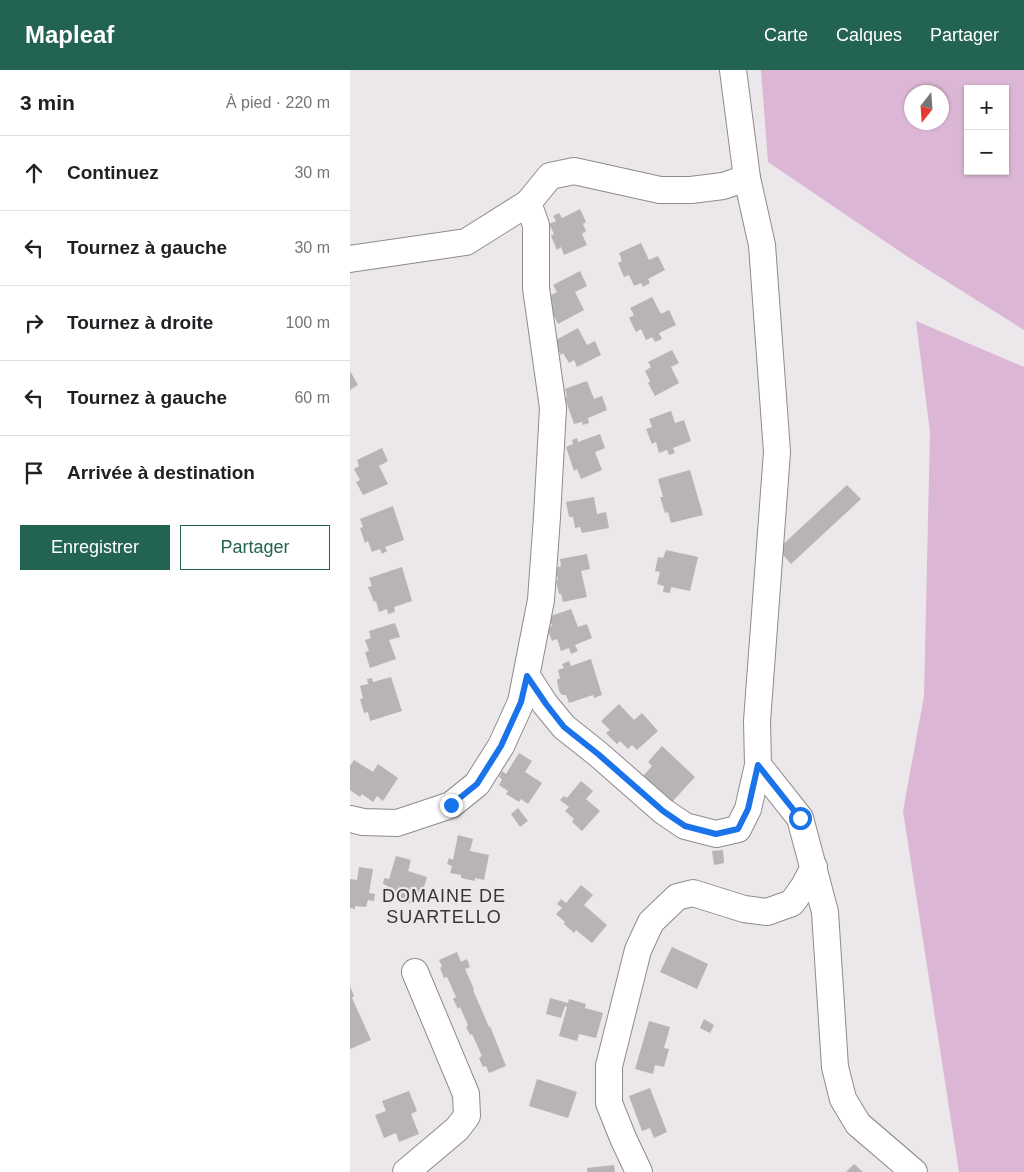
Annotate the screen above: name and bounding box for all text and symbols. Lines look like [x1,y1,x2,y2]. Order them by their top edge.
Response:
text: Mapleaf [25,21,114,48]
text: Carte [764,25,808,45]
text: Calques [836,25,902,45]
text: Partager [930,25,999,45]
north arrow [904,85,949,130]
map controls [964,85,1009,175]
button: + [964,85,1009,130]
text: 3 min [20,91,75,114]
text: À pied · 220 m [226,94,330,111]
button: − [964,130,1009,175]
icon: ahead [20,159,48,187]
text: Continuez [67,162,159,183]
text: 30 m [294,164,330,181]
icon: left [20,234,48,262]
text: Tournez à gauche [67,237,227,258]
text: 30 m [294,239,330,256]
icon: right [20,309,48,337]
text: Tournez à droite [67,312,213,333]
text: 100 m [286,314,330,331]
icon: left [20,384,48,412]
text: Tournez à gauche [67,387,227,408]
text: 60 m [294,389,330,406]
icon: arrive [20,459,48,487]
text: Arrivée à destination [67,462,255,483]
button: Enregistrer [20,525,170,570]
button: Partager [180,525,330,570]
route end [440,794,463,817]
route start [789,807,812,830]
district label: DOMAINE DE SUARTELLO [382,886,506,927]

